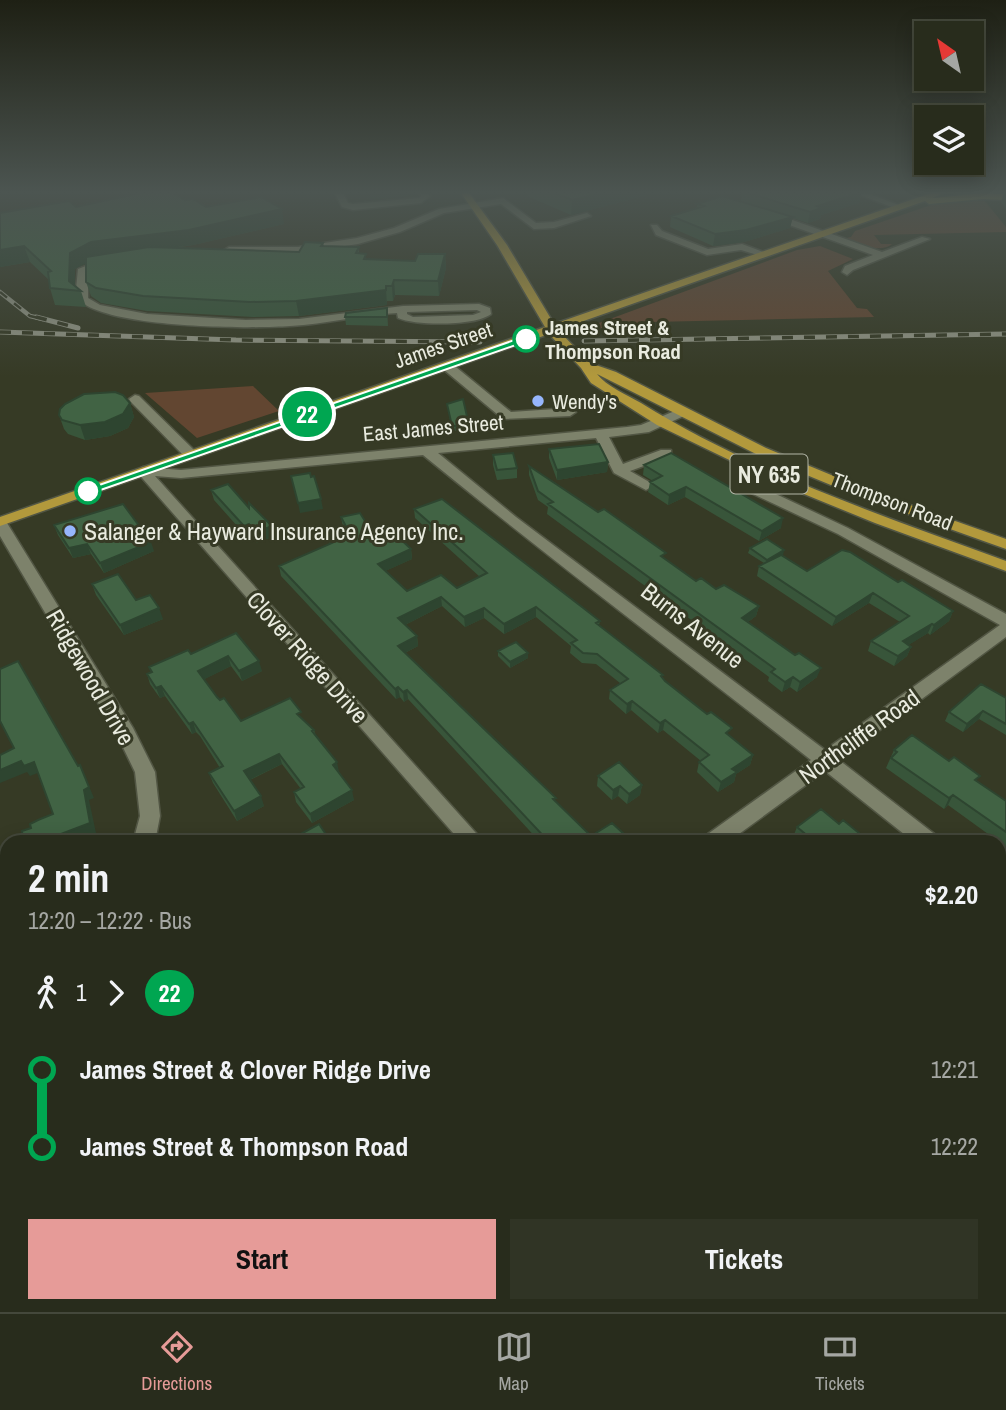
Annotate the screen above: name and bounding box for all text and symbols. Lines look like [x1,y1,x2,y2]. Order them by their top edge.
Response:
north arrow [914,21,984,91]
map controls [914,21,984,175]
button: layers [914,105,984,175]
place label: James Street & Thompson Road [545,313,681,366]
street label: James Street [390,315,496,375]
marker: James Street & Thompson Road [513,326,539,352]
place label: Wendy's [552,387,617,416]
line badge: 22 [276,391,338,437]
marker: Wendy's [530,393,546,409]
text: 22 [296,398,318,430]
street label: East James Street [362,407,505,449]
road number: NY 635 [730,454,808,494]
street label: Thompson Road [827,465,957,537]
unlabelled marker [75,478,101,504]
place label: Salanger & Hayward Insurance Agency Inc. [84,515,464,547]
marker: Salanger & Hayward Insurance Agency Inc. [62,523,78,539]
street label: Burns Avenue [635,575,751,675]
street label: Clover Ridge Drive [240,584,376,730]
street label: Ridgewood Drive [39,603,143,751]
street label: Northcliffe Road [792,681,926,791]
text: 2 min [28,853,109,904]
text: $2.20 [925,877,978,912]
text: 12:20 – 12:22 · Bus [28,905,192,936]
icon: walk [28,974,66,1012]
icon: forward [97,974,135,1012]
text: 1 [76,977,87,1008]
text: 22 [159,977,180,1009]
text: James Street & Clover Ridge Drive [80,1052,431,1087]
text: 12:21 [931,1054,978,1085]
text: James Street & Thompson Road [80,1129,408,1164]
text: 12:22 [931,1131,978,1162]
button: Start [28,1219,496,1299]
button: Tickets [510,1219,978,1299]
tab: Directions [141,1328,212,1396]
tab: Map [495,1328,533,1396]
tab: Tickets [815,1328,865,1396]

